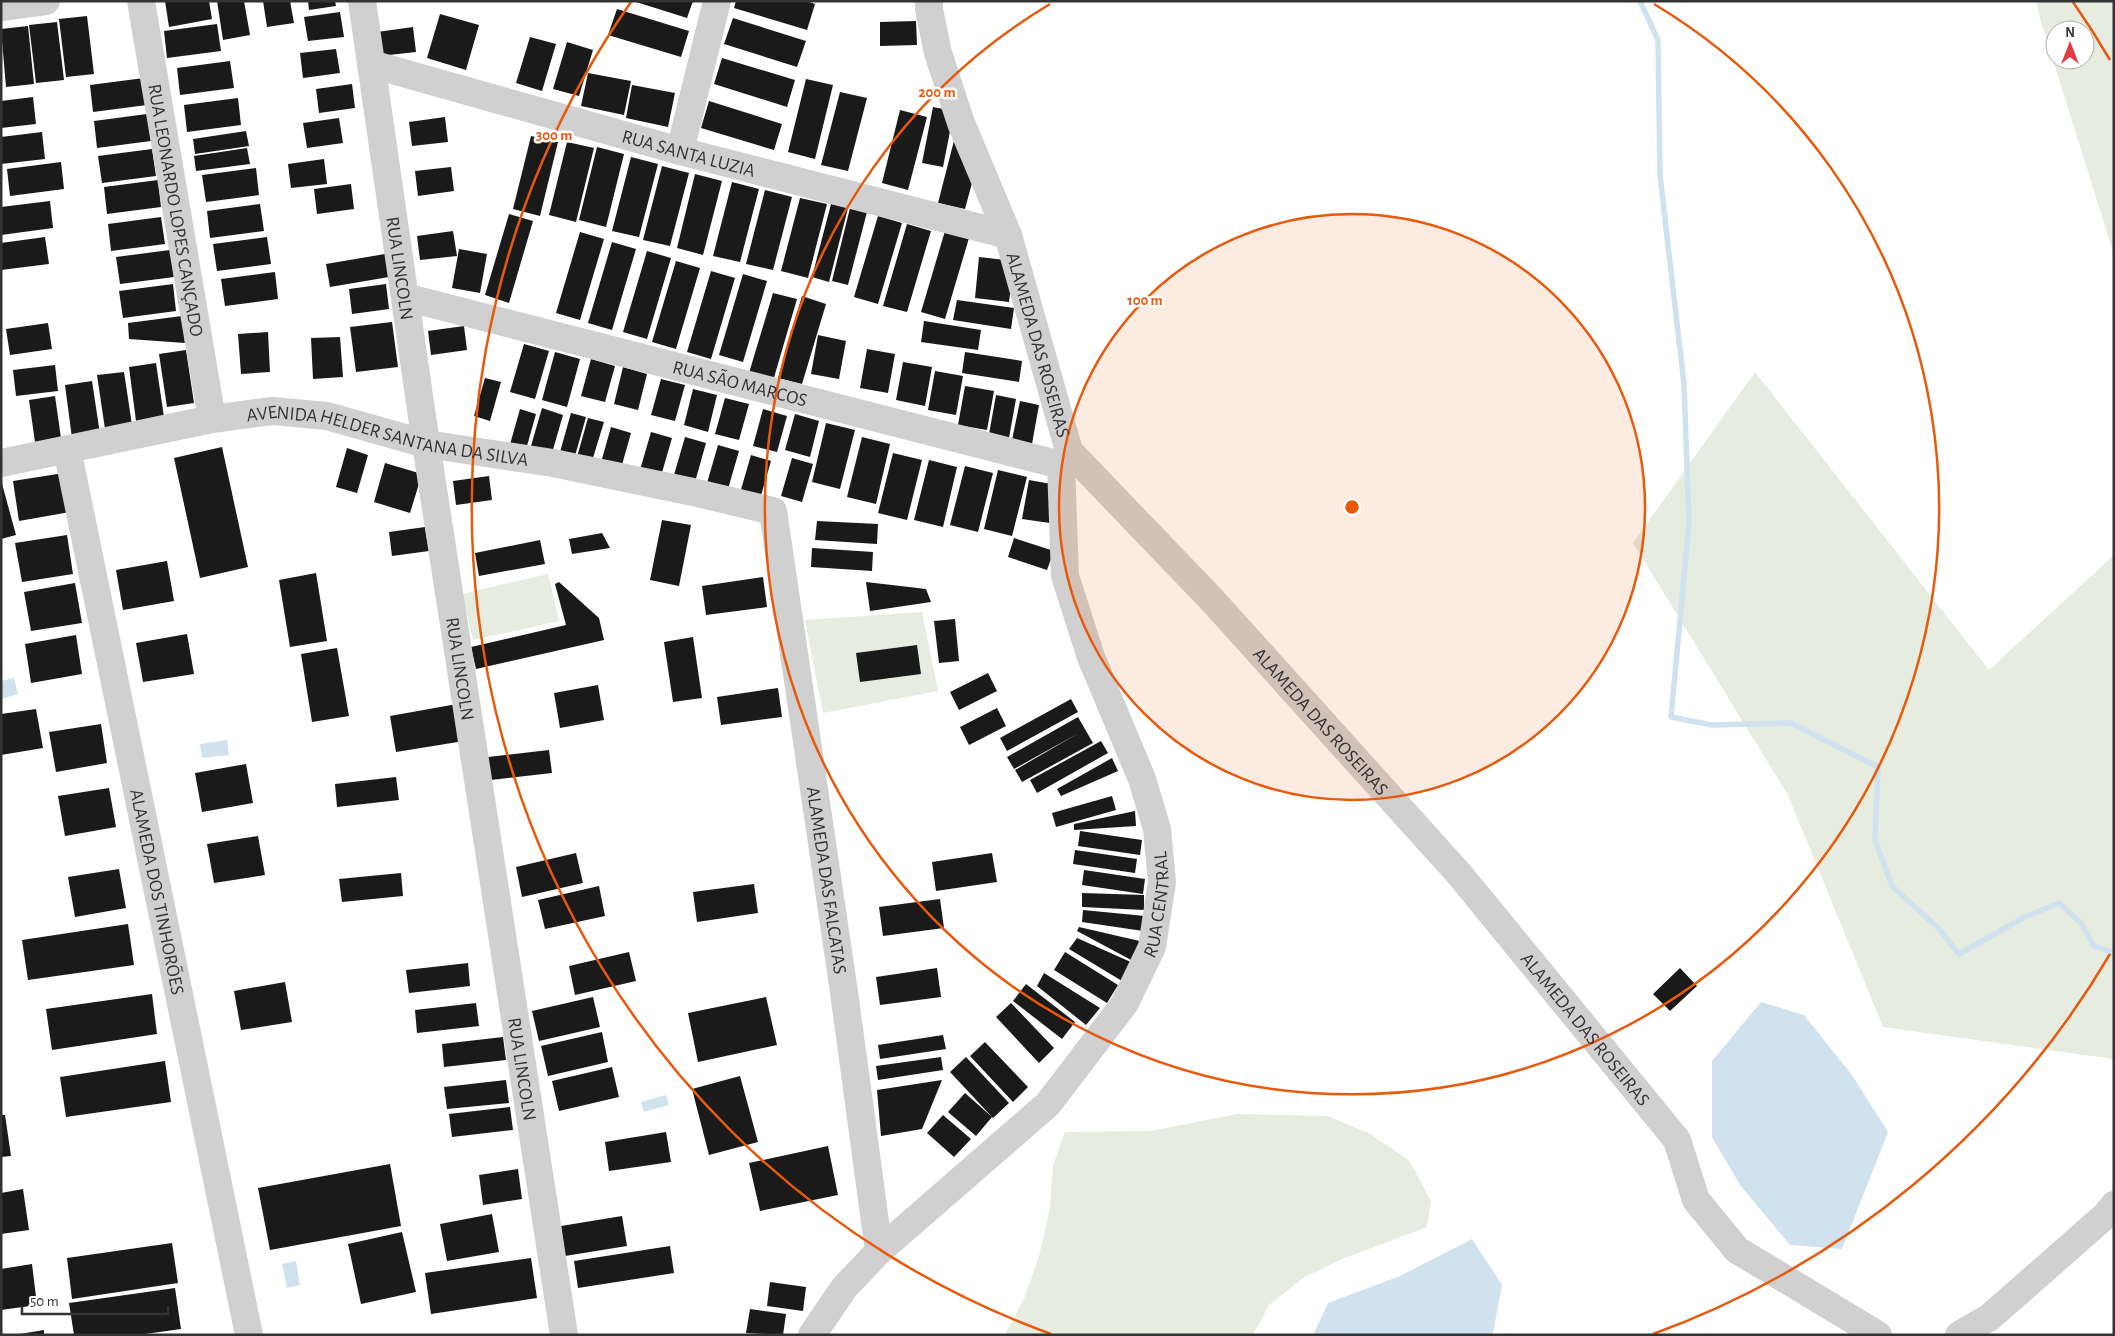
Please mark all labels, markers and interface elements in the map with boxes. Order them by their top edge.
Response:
north arrow [2045,20,2095,70]
text: N [2065,26,2075,40]
street label: RUA LEONARDO LOPES CANÇADO [144,82,206,338]
text: 200 m [918,85,956,100]
street label: RUA SANTA LUZIA [620,127,757,181]
text: 300 m [536,128,572,143]
street label: RUA LINCOLN [382,215,416,321]
street label: ALAMEDA DAS ROSEIRAS [1002,250,1073,440]
text: 100 m [1127,293,1163,308]
street label: RUA SÃO MARCOS [671,358,809,411]
street label: AVENIDA HELDER SANTANA DA SILVA [245,403,530,470]
centre of rings [1343,498,1361,516]
street label: RUA LINCOLN [442,616,477,722]
street label: ALAMEDA DAS ROSEIRAS [1249,645,1391,799]
street label: ALAMEDA DAS FALCATAS [803,785,849,976]
street label: ALAMEDA DOS TINHORÕES [126,788,187,997]
street label: RUA CENTRAL [1140,851,1173,961]
street label: ALAMEDA DAS ROSEIRAS [1517,950,1653,1110]
street label: RUA LINCOLN [504,1016,539,1122]
scale bar [22,1284,169,1316]
text: 50 m [30,1294,59,1309]

